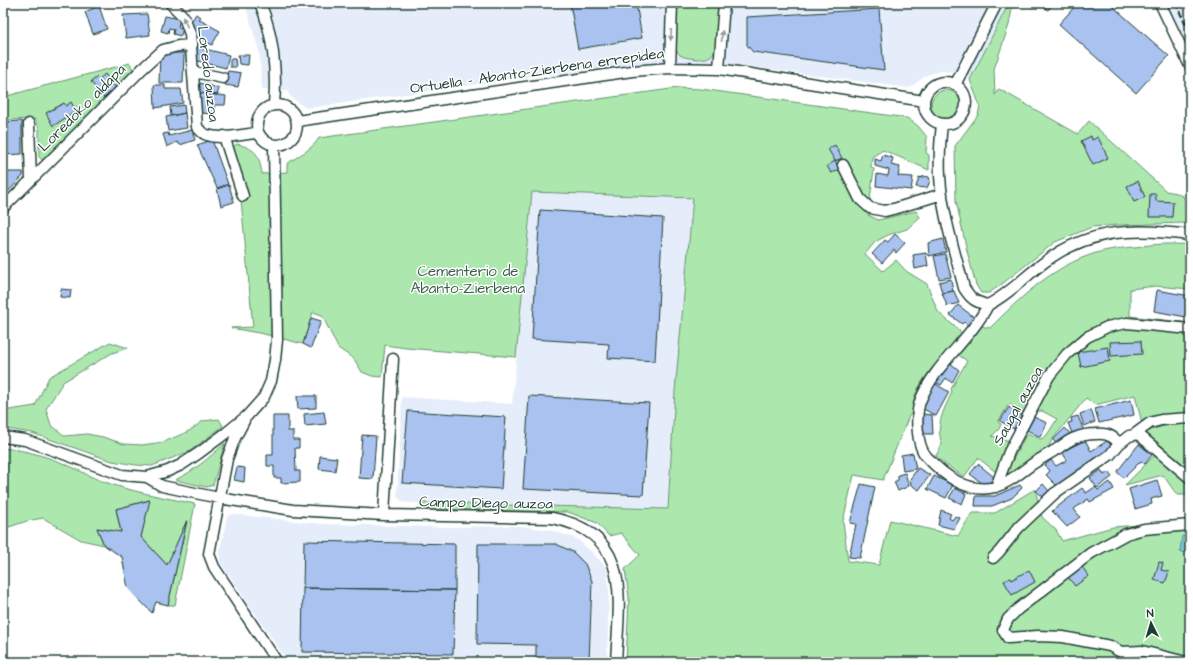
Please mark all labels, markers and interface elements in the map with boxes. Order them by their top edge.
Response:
one-way arrow [182,16,189,27]
street label: Loredo auzoa [192,25,224,123]
one-way arrow [667,29,674,41]
one-way arrow [718,30,725,42]
street label: Ortuella - Abanto-Zierbena errepidea [409,43,666,99]
street label: Loredoko aldapa [33,59,131,157]
park label: Cementerio de Abanto-Zierbena [411,261,526,299]
street label: Saugal auzoa [988,362,1049,450]
street label: Campo Diego auzoa [419,491,553,516]
north arrow [1131,603,1171,643]
text: N [1146,606,1154,621]

